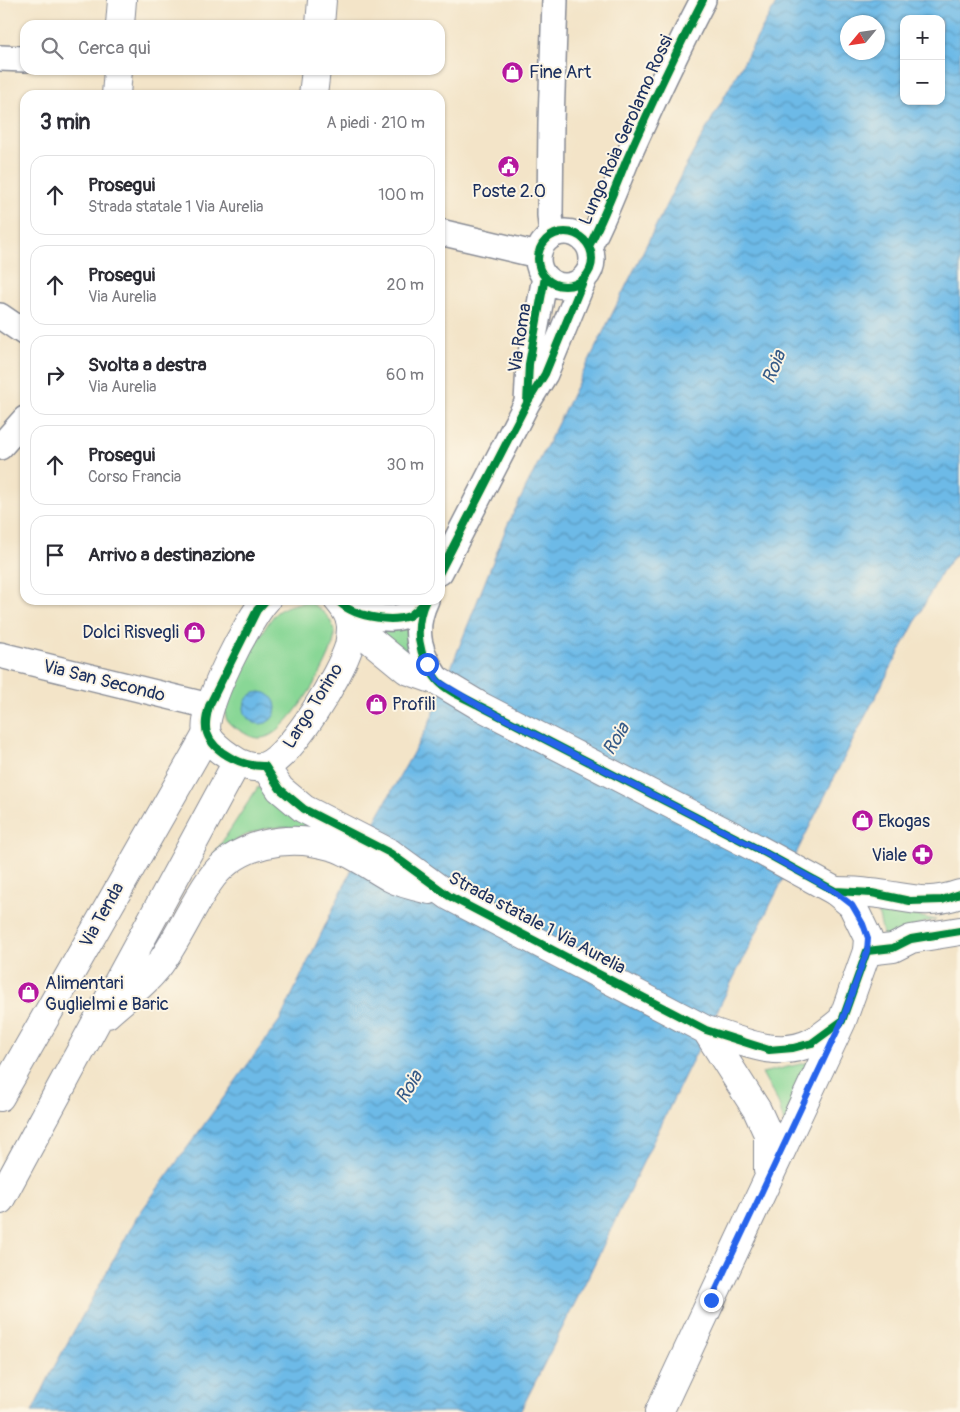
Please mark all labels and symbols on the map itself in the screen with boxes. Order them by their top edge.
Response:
north arrow [840,15,885,60]
street label: Lungo Roia Gerolamo Rossi [574,31,678,229]
shop icon: Fine Art [501,60,525,84]
place label: Fine Art [529,61,592,84]
public building icon: Poste 2.0 [497,154,521,178]
place label: Poste 2.0 [472,180,546,203]
street label: Via Roma [503,302,537,374]
water label: Roia [757,346,792,387]
shop icon: Dolci Risvegli [183,620,207,644]
place label: Dolci Risvegli [82,621,179,644]
route start [416,653,439,676]
street label: Via San Secondo [41,655,168,707]
street label: Largo Torino [278,659,348,753]
shop icon: Profili [364,692,388,716]
place label: Profili [392,693,435,716]
water label: Roia [597,717,635,760]
shop icon: Ekogas [850,809,874,833]
place label: Ekogas [878,810,930,833]
pharmacy icon: Viale [911,843,935,867]
place label: Viale [871,844,907,867]
street label: Strada statale 1 Via Aurelia [444,866,630,980]
street label: Via Tenda [75,878,129,952]
place label: Alimentari Guglielmi e Baric [45,972,169,1016]
shop icon: Alimentari Guglielmi e Baric [17,981,41,1005]
water label: Roia [390,1065,428,1108]
route end [700,1289,723,1312]

